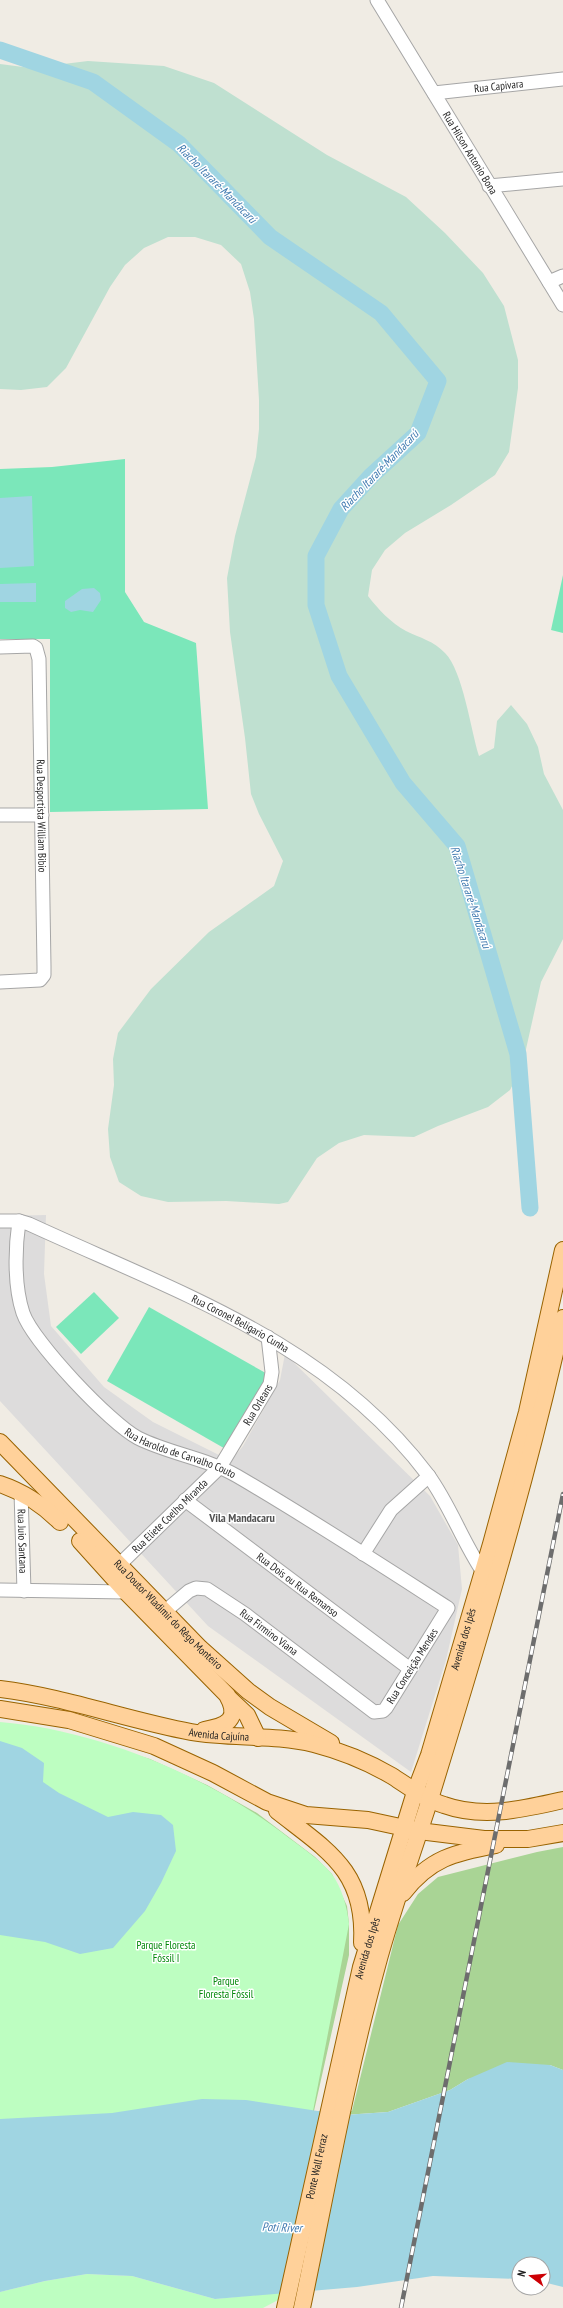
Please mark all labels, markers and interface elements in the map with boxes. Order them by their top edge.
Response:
street label: Rua Capivara [473,76,524,96]
street label: Rua Hilson Antonio Bona [440,109,501,197]
water label: Riacho Itararé-Mandacarú [174,140,260,226]
water label: Riacho Itararé-Mandacarú [337,426,422,513]
street label: Rua Desportista William Bibio [34,759,49,873]
water label: Riacho Itararé-Mandacarú [447,844,495,951]
street label: Rua Coronel Beligario Cunha [189,1291,291,1355]
street label: Rua Orleans [240,1381,276,1428]
street label: Rua Haroldo de Carvalho Couto [122,1425,239,1481]
street label: Rua Eliete Coelho Miranda [129,1476,211,1556]
street label: Rua Juio Santana [15,1509,30,1573]
district label: Vila Mandacaru [208,1510,275,1525]
street label: Rua Dois ou Rua Remanso [254,1549,342,1620]
street label: Rua Doutor Wladimir do Rêgo Monteiro [111,1557,226,1672]
street label: Rua Firmino Viana [237,1606,301,1658]
street label: Avenida dos Ipês [447,1606,479,1671]
street label: Rua Conceição Mendes [383,1625,441,1706]
street label: Avenida Cajuína [188,1725,249,1744]
street label: Avenida dos Ipês [352,1915,383,1980]
park label: Parque Floresta Fóssil I [136,1938,196,1965]
park label: Parque Floresta Fóssil [199,1974,254,2001]
street label: Ponte Wall Ferraz [302,2133,331,2200]
water label: Poti River [262,2219,304,2235]
north arrow [511,2256,551,2296]
text: N [514,2268,529,2278]

